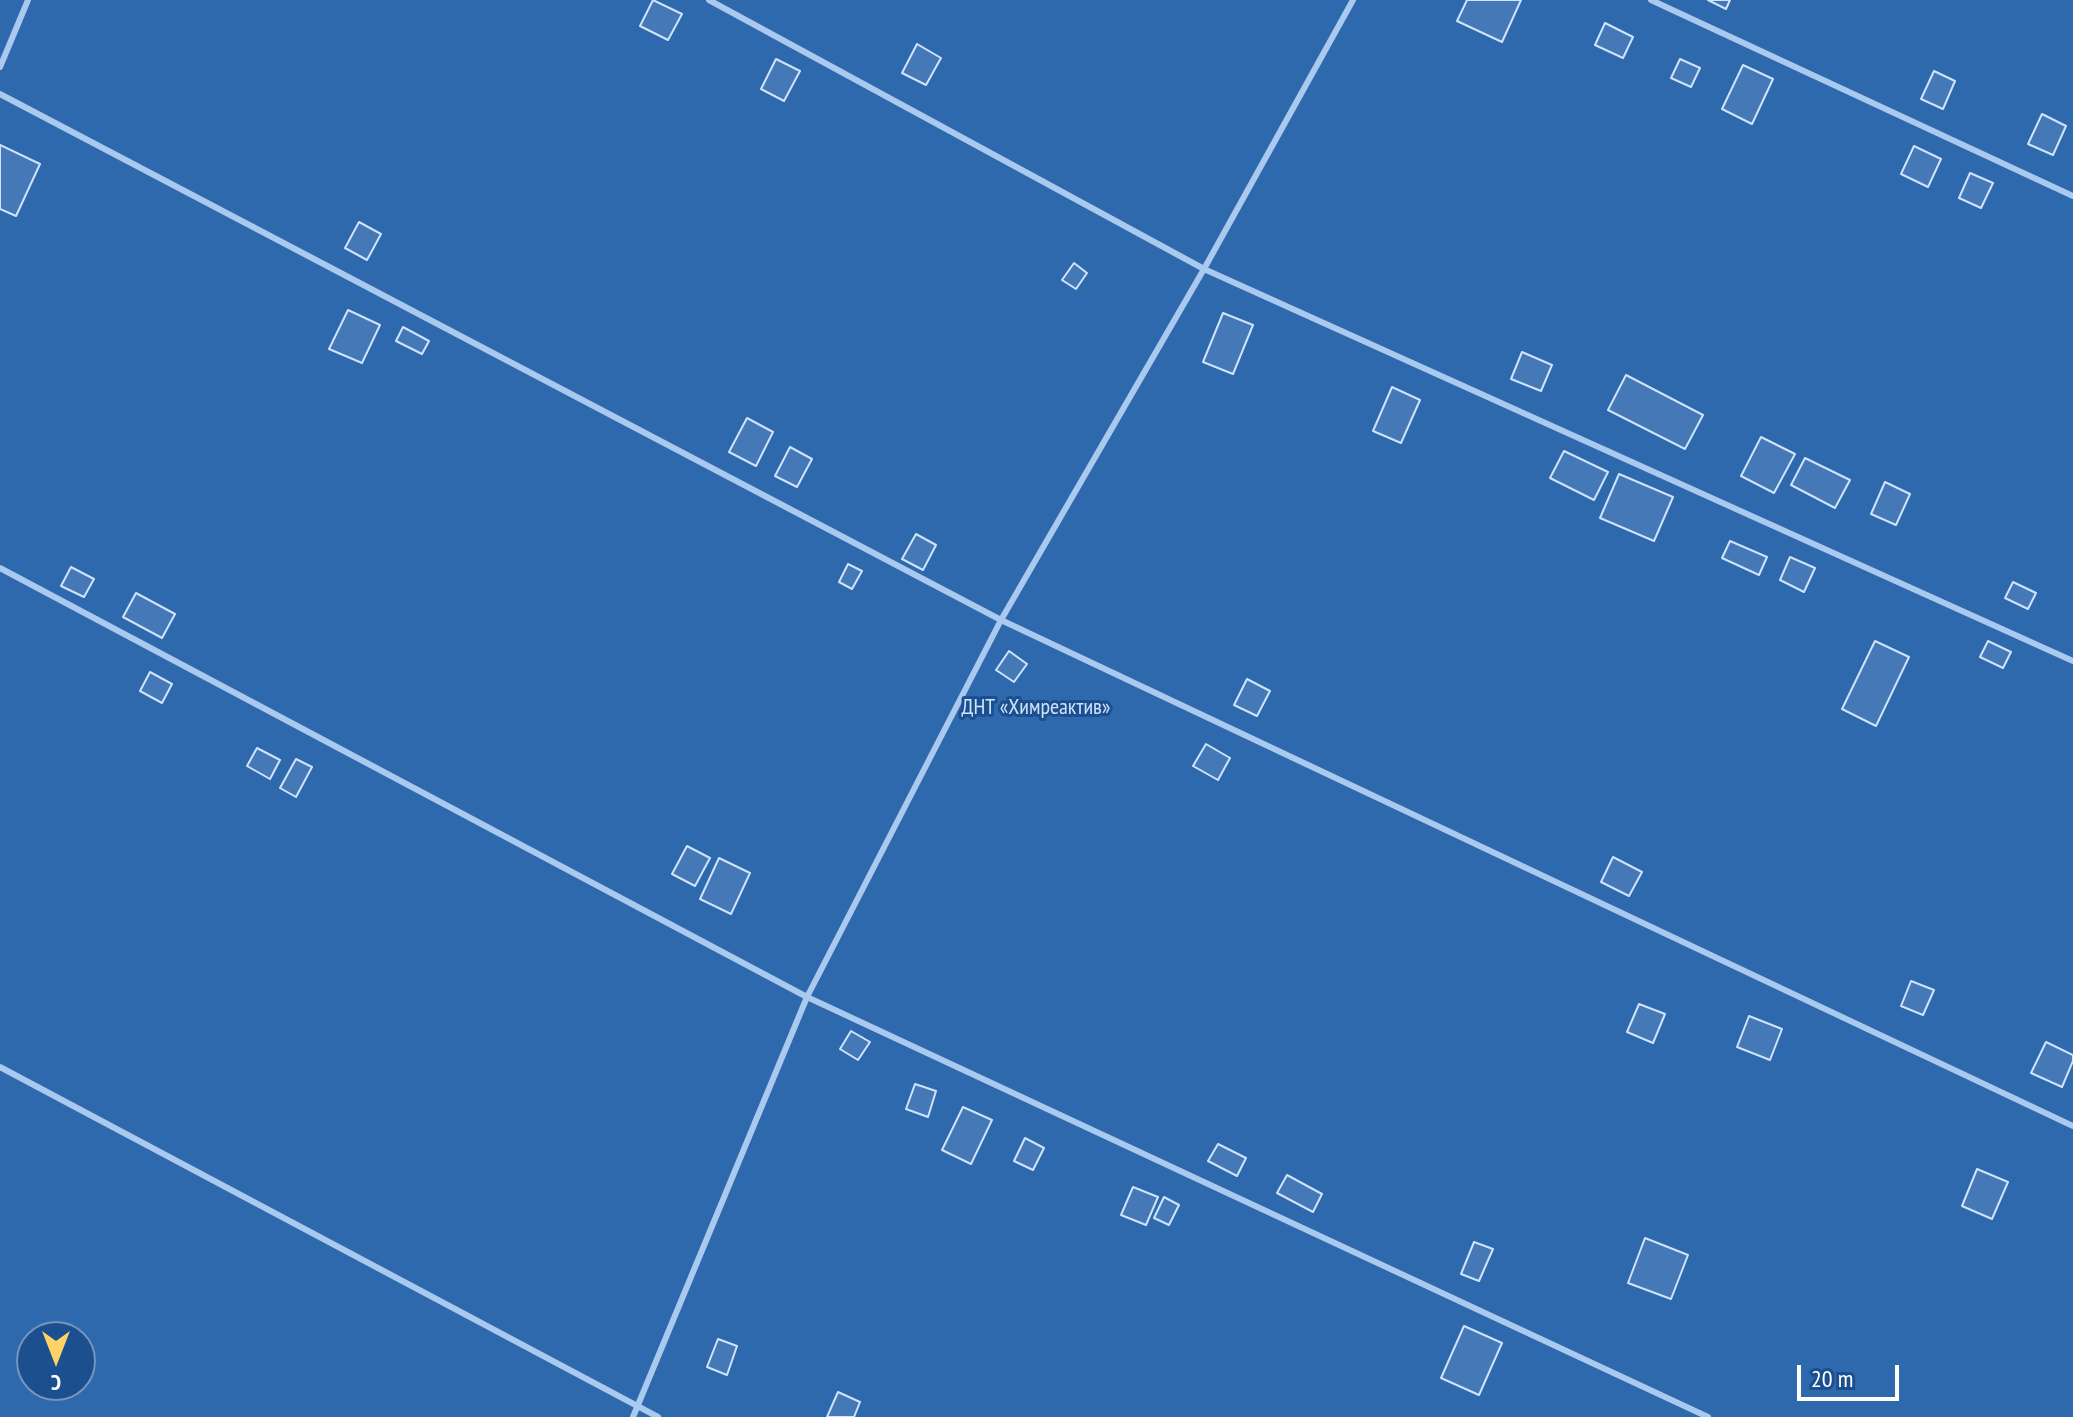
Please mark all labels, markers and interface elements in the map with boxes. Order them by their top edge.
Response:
park label: ДНТ «Химреактив» [962,695,1110,721]
north arrow [16,1321,96,1401]
scale bar [1801,1349,1903,1399]
text: 20 m [1811,1363,1853,1394]
text: С [51,1369,61,1397]

